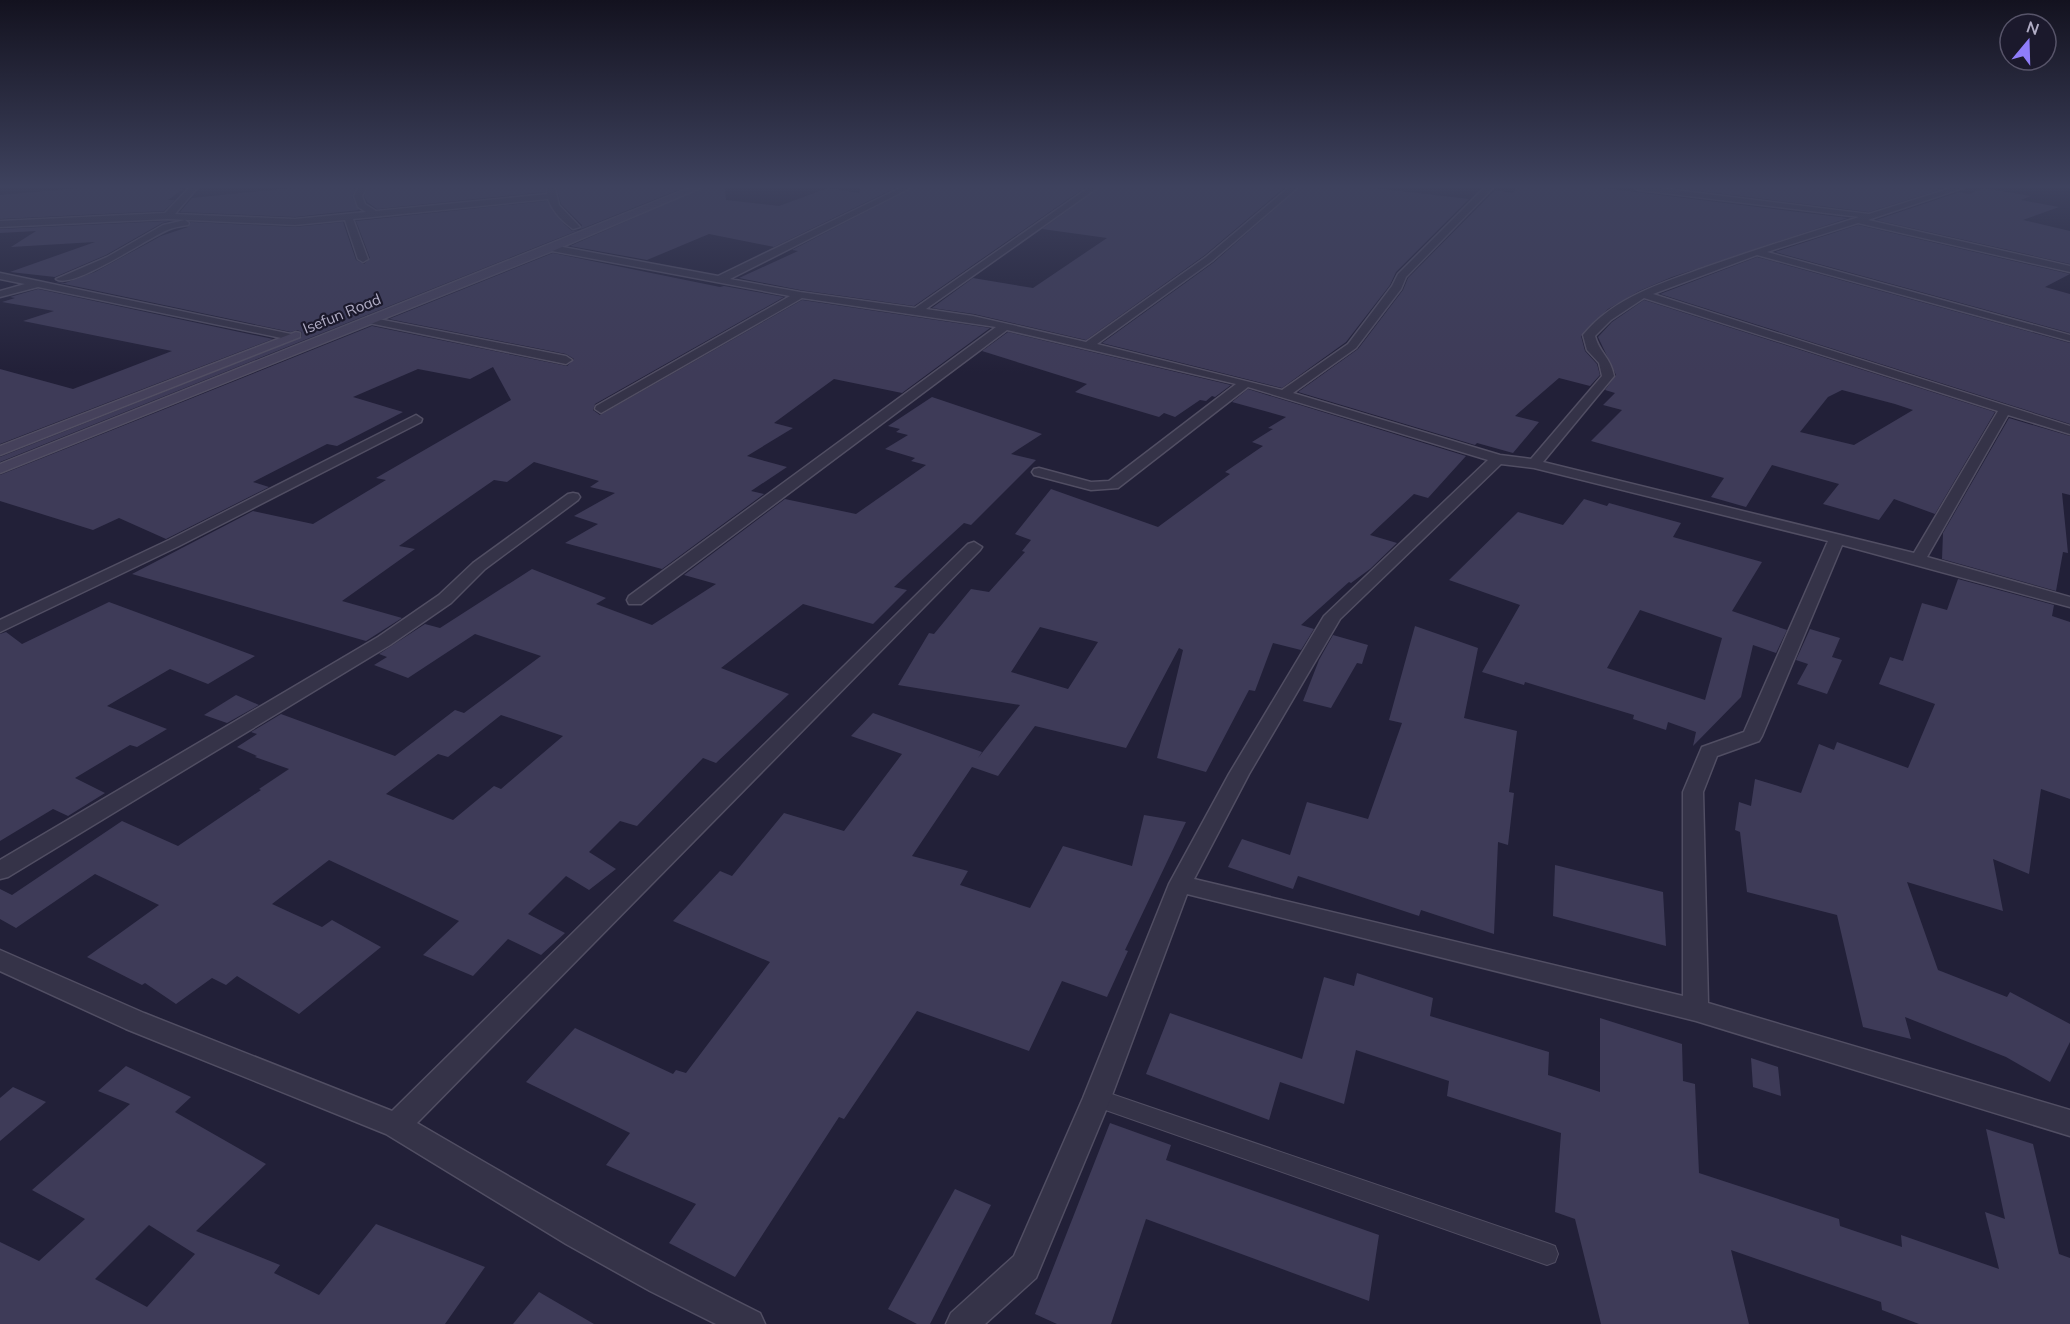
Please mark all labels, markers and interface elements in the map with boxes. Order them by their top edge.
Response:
north arrow [1998,12,2058,72]
text: N [2024,16,2042,39]
street label: Isefun Road [300,289,384,338]

